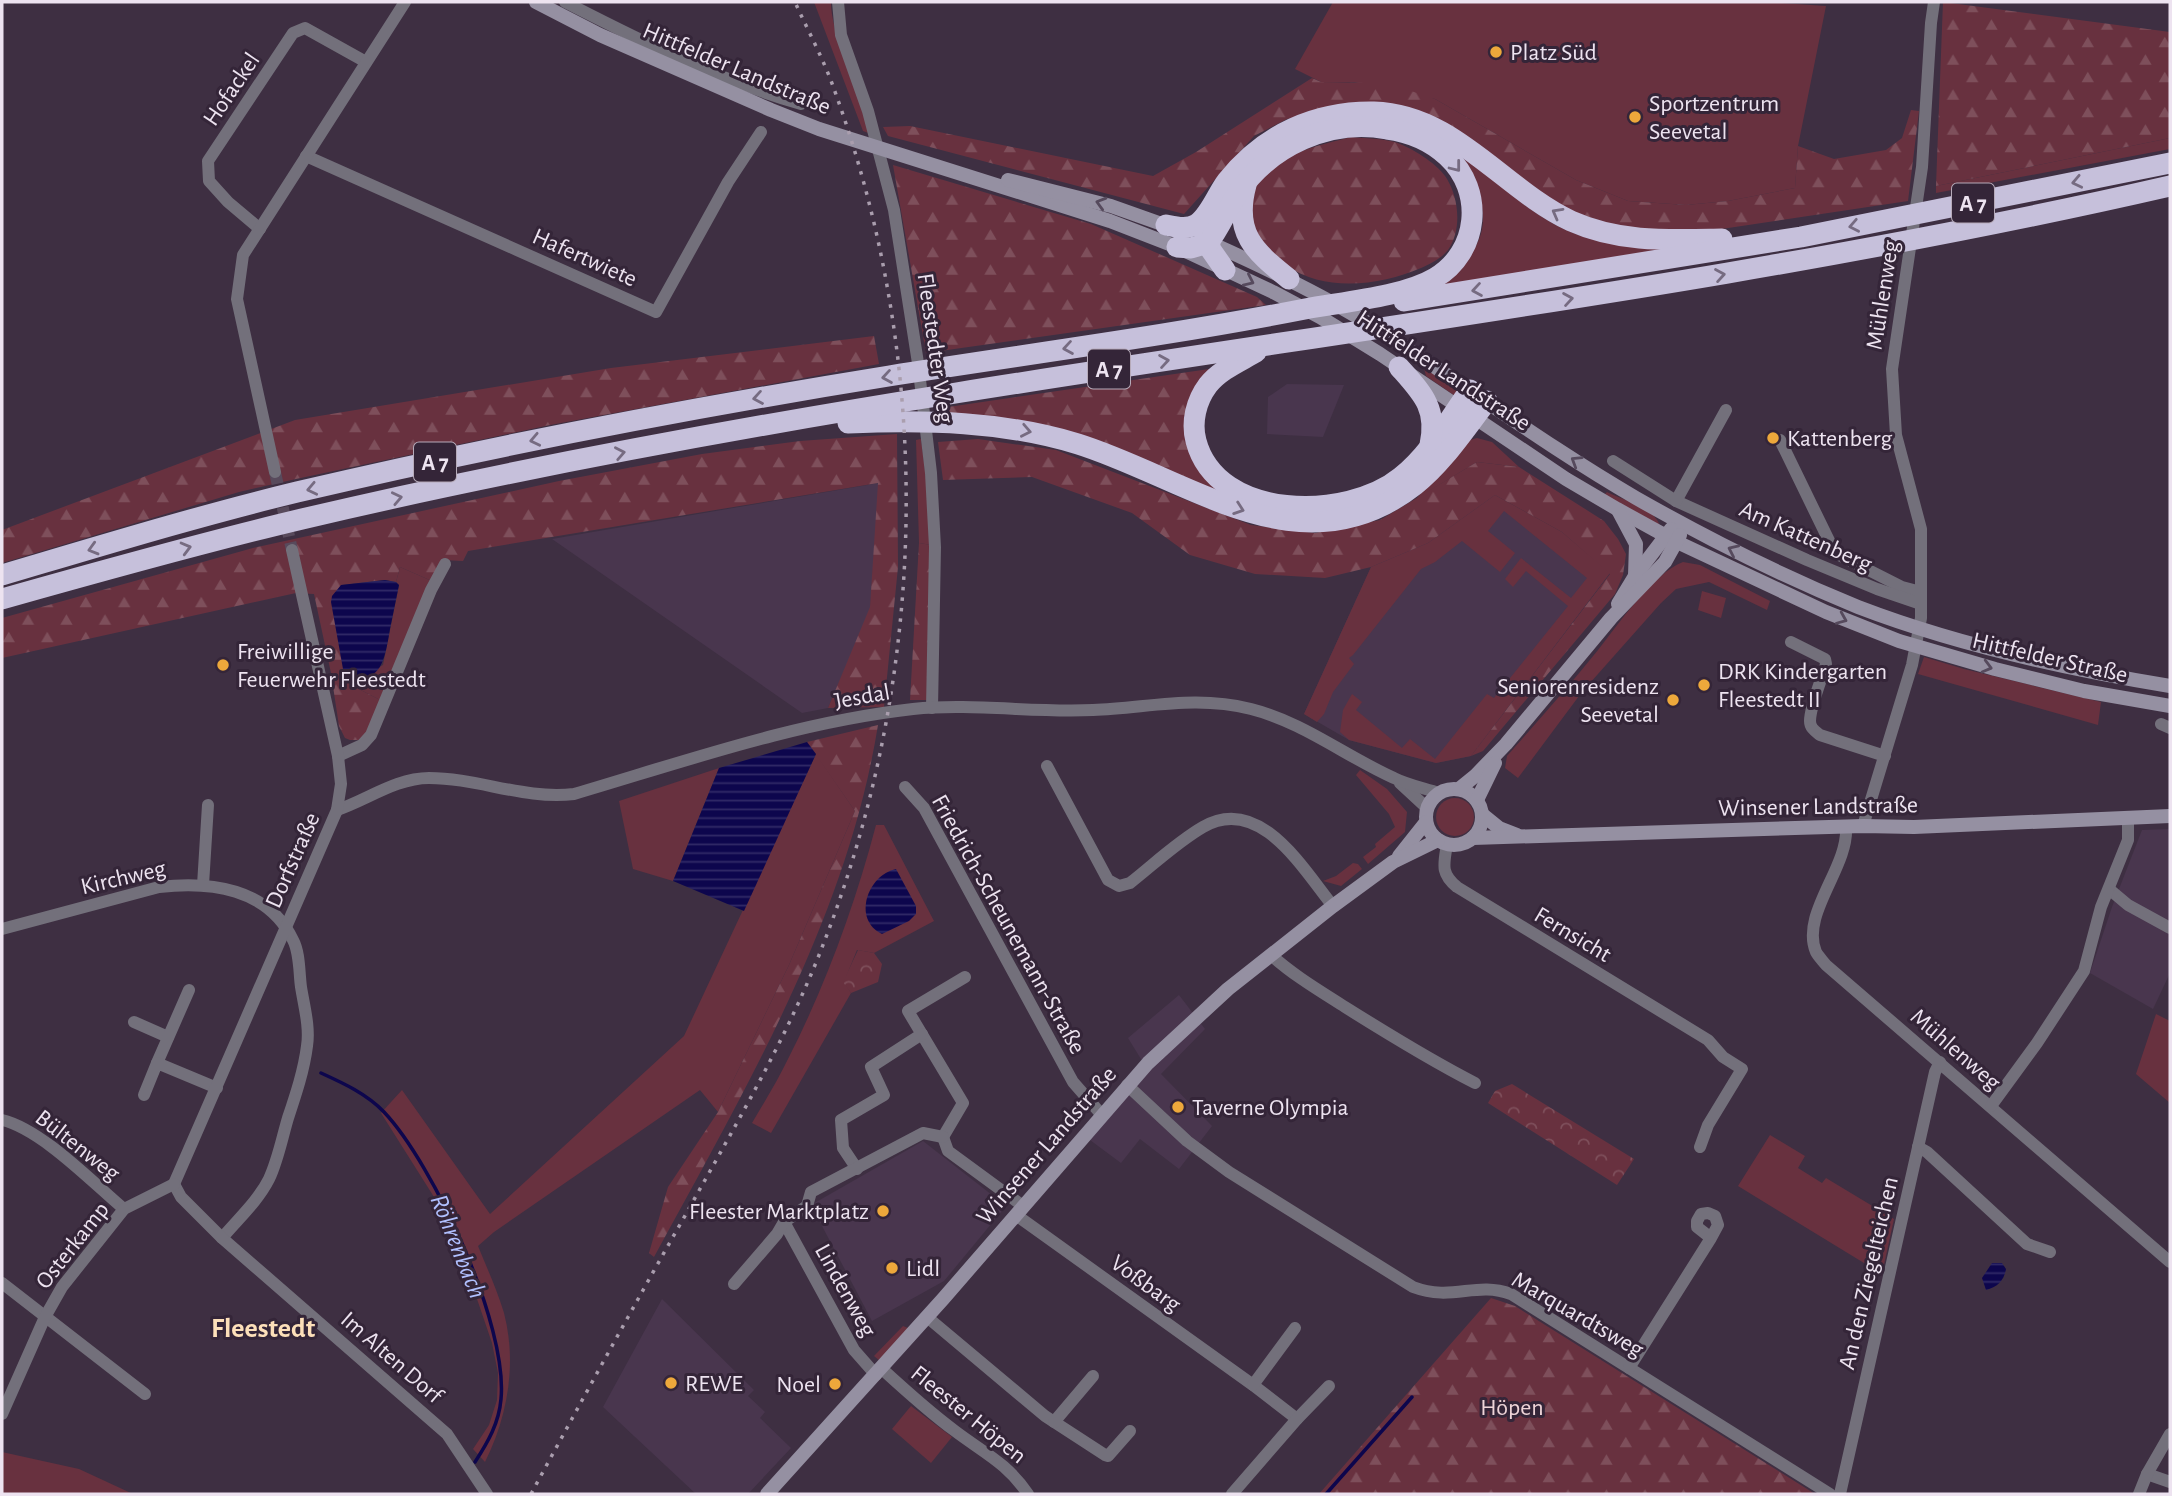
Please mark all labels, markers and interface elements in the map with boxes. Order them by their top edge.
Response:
street label: Hittfelder Landstraße [639,18,834,119]
place label: Platz Süd [1510,41,1597,65]
marker: Platz Süd [1488,44,1504,60]
street label: Hofackel [199,49,265,130]
place label: Sportzentrum Seevetal [1649,92,1779,144]
marker: Sportzentrum Seevetal [1627,109,1643,125]
one-way arrow [1448,159,1461,172]
one-way arrow [2071,174,2083,189]
road number: A 7 [1952,184,1994,222]
one-way arrow [1095,197,1107,212]
one-way arrow [1552,208,1564,221]
one-way arrow [1848,218,1860,233]
street label: Hafertwiete [529,224,640,292]
street label: Mühlenweg [1862,238,1904,352]
one-way arrow [1714,268,1726,283]
street label: Fleestedter Weg [913,272,957,425]
one-way arrow [1242,273,1254,287]
one-way arrow [1471,282,1483,297]
one-way arrow [1562,292,1574,307]
street label: Hittfelder Landstraße [1352,306,1535,436]
one-way arrow [1062,341,1074,356]
road number: A 7 [1088,350,1130,388]
one-way arrow [1158,354,1170,369]
one-way arrow [881,369,893,384]
one-way arrow [752,390,764,405]
one-way arrow [1020,423,1032,438]
place label: Kattenberg [1787,427,1893,451]
marker: Kattenberg [1765,430,1781,446]
one-way arrow [529,432,541,447]
road number: A 7 [414,442,456,482]
one-way arrow [614,446,626,461]
one-way arrow [1571,457,1584,469]
one-way arrow [306,481,318,495]
one-way arrow [391,492,403,507]
street label: Am Kattenberg [1736,497,1876,577]
one-way arrow [1232,501,1244,515]
one-way arrow [87,540,99,555]
one-way arrow [180,542,192,557]
one-way arrow [1728,544,1740,558]
one-way arrow [1834,611,1847,625]
street label: Hittfelder Straße [1970,628,2130,687]
place label: Freiwillige Feuerwehr Fleestedt [237,640,426,692]
marker: Freiwillige Feuerwehr Fleestedt [215,657,231,673]
one-way arrow [1980,659,1992,673]
place label: DRK Kindergarten Fleestedt II [1718,660,1887,712]
place label: Seniorenresidenz Seevetal [1497,675,1659,727]
marker: DRK Kindergarten Fleestedt II [1696,677,1712,693]
street label: Jesdal [832,680,892,714]
marker: Seniorenresidenz Seevetal [1665,692,1681,708]
street label: Friedrich-Scheunemann-Straße [927,791,1089,1058]
street label: Winsener Landstraße [1718,793,1918,821]
street label: Dorfstraße [261,809,325,912]
street label: Kirchweg [78,857,168,899]
street label: Fernsicht [1530,903,1615,967]
street label: Mühlenweg [1906,1004,2005,1095]
street label: Winsener Landstraße [972,1062,1121,1229]
place label: Taverne Olympia [1192,1096,1349,1120]
marker: Taverne Olympia [1170,1099,1186,1115]
street label: Bültenweg [31,1106,124,1186]
street label: An den Ziegelteichen [1835,1174,1903,1372]
water label: Röhrenbach [425,1191,491,1302]
street label: Osterkamp [32,1198,114,1294]
place label: Fleester Marktplatz [689,1200,869,1224]
marker: Fleester Marktplatz [875,1203,891,1219]
street label: Lindenweg [810,1240,880,1341]
street label: Voßbarg [1106,1251,1185,1317]
place label: Lidl [906,1257,940,1281]
marker: Lidl [884,1260,900,1276]
street label: Marquardtsweg [1508,1268,1648,1362]
street label: Im Alten Dorf [336,1307,448,1409]
district label: Fleestedt [211,1315,316,1343]
street label: Fleester Höpen [906,1361,1031,1468]
place label: REWE [685,1372,743,1396]
place label: Noel [776,1373,821,1397]
marker: REWE [663,1375,679,1391]
marker: Noel [827,1376,843,1392]
park label: Höpen [1480,1396,1544,1420]

